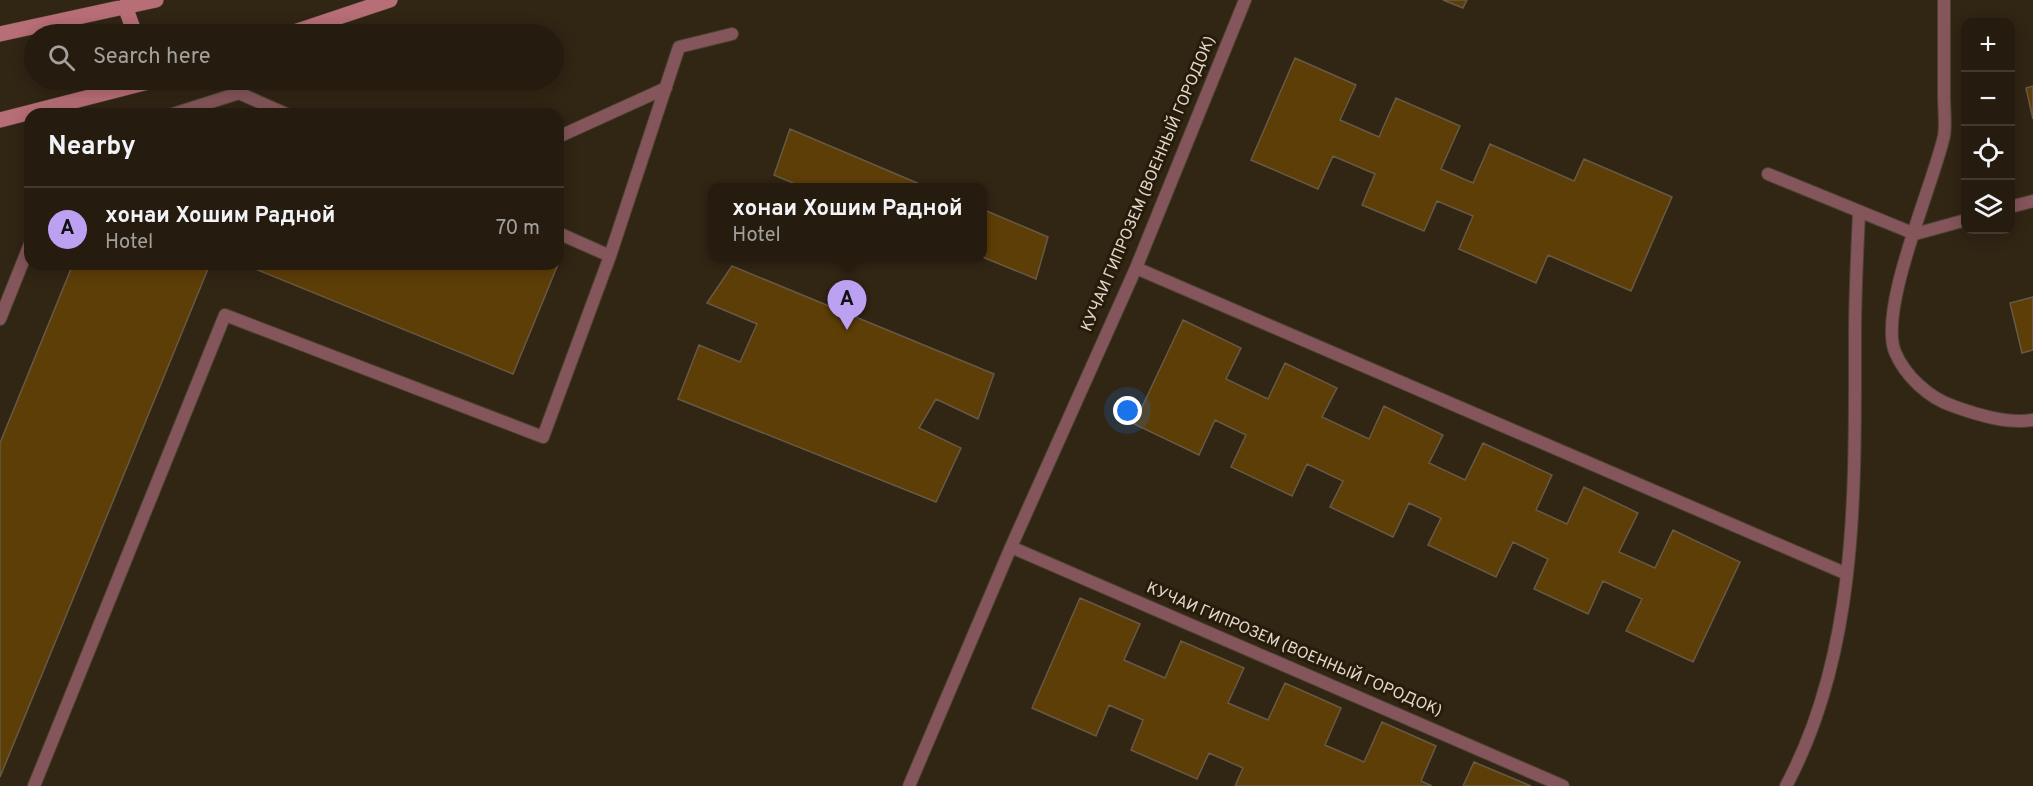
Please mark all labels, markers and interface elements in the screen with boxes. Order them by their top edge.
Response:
map controls [1961,18,2015,234]
button: + [1961,18,2015,72]
search box [24,24,564,90]
street label: КУЧАИ ГИПРОЗЕМ (ВОЕННЫЙ ГОРОДОК) [1076,32,1221,335]
icon: search [45,41,78,74]
text: Search here [93,44,211,71]
button: − [1961,72,2015,126]
button: locate [1961,126,2015,180]
text: Nearby [48,131,136,164]
button: layers [1961,180,2015,234]
popup [708,183,987,261]
text: хонаи Хошим Радной [732,196,963,223]
text: хонаи Хошим Радной [105,203,335,230]
text: A [60,216,75,242]
text: 70 m [496,216,540,242]
text: Hotel [732,223,781,249]
text: Hotel [105,230,153,256]
pin: A [828,280,866,330]
your location [1113,396,1142,425]
street label: КУЧАИ ГИПРОЗЕМ (ВОЕННЫЙ ГОРОДОК) [1143,577,1446,722]

